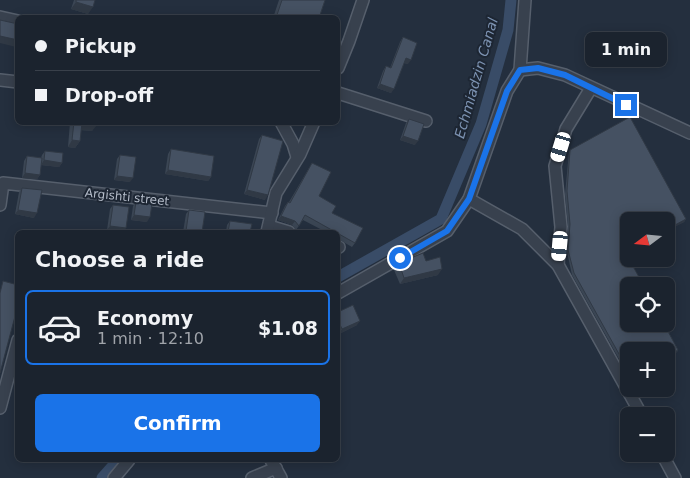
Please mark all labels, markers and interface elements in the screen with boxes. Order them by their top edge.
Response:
water label: Echmiadzin Canal [451,16,501,140]
callout: 1 min [585,32,667,68]
text: Pickup [65,35,136,57]
text: 1 min [601,40,651,59]
text: Drop-off [65,84,153,106]
route end [615,94,637,116]
car [549,130,572,164]
street label: Argishti street [84,186,170,208]
north arrow [620,212,675,268]
map controls [620,212,675,462]
car [551,230,568,262]
text: Choose a ride [35,247,204,272]
route start [389,247,411,269]
button: locate [620,277,675,332]
icon: car [37,305,82,350]
text: Economy [97,307,193,329]
text: $1.08 [258,317,318,339]
text: 1 min · 12:10 [97,329,204,348]
button: + [620,342,675,397]
button: Confirm [35,394,320,452]
button: − [620,407,675,462]

